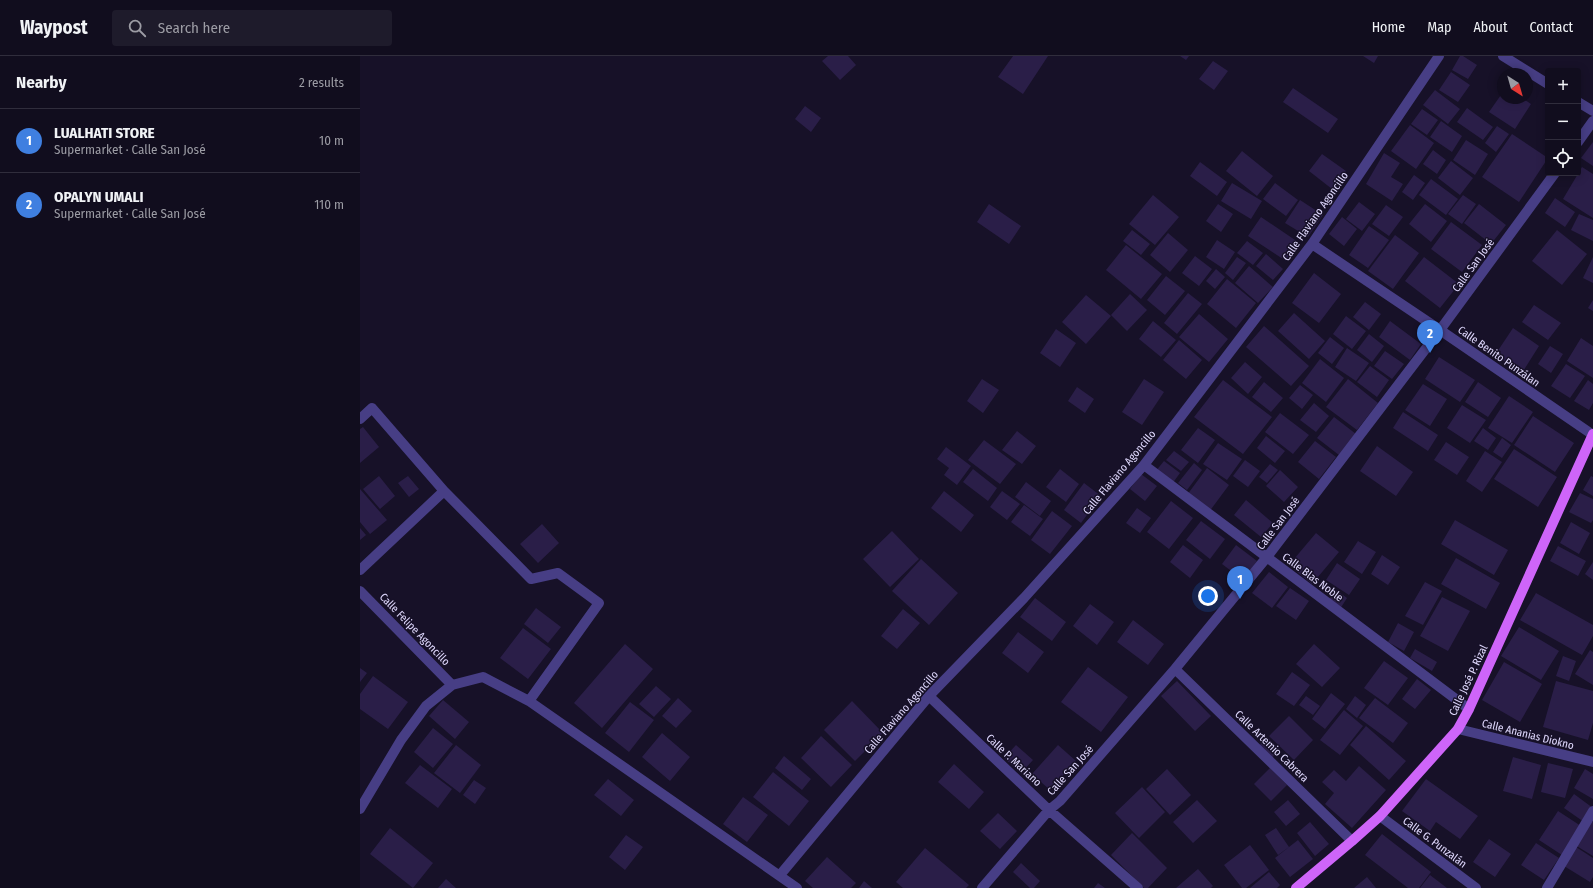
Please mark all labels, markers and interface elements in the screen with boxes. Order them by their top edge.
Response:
search box [112,10,392,46]
text: Waypost [20,16,88,39]
icon: search [126,17,148,39]
text: Search here [158,19,230,37]
text: Home [1372,19,1405,36]
text: Map [1427,19,1451,36]
text: About [1473,19,1508,36]
text: Contact [1530,19,1573,36]
north arrow [1497,68,1533,104]
map controls [1545,68,1581,176]
button: + [1545,68,1581,104]
text: Nearby [16,72,67,93]
text: 2 results [299,75,344,90]
button: − [1545,104,1581,140]
text: LUALHATI STORE [54,124,155,142]
text: 1 [26,133,32,148]
text: 10 m [319,133,344,148]
button: locate [1545,140,1581,176]
text: Supermarket · Calle San José [54,142,206,157]
street label: Calle Flaviano Agoncillo [1280,169,1351,263]
text: OPALYN UMALI [54,188,143,206]
text: 2 [26,197,32,212]
text: 110 m [314,197,344,212]
text: Supermarket · Calle San José [54,206,206,221]
street label: Calle San José [1450,236,1497,294]
pin: 2 [1417,320,1443,353]
street label: Calle Benito Punzálan [1455,323,1542,390]
street label: Calle Flaviano Agoncillo [1080,427,1159,517]
street label: Calle San José [1254,494,1302,552]
street label: Calle Blas Noble [1280,550,1346,604]
pin: 1 [1227,566,1253,599]
your location [1198,586,1218,606]
street label: Calle Felipe Agoncillo [377,591,453,668]
street label: Calle José P. Rizal [1446,643,1491,718]
street label: Calle Flaviano Agoncillo [862,668,941,757]
street label: Calle Artemio Cabrera [1232,708,1311,785]
street label: Calle Ananias Diokno [1481,717,1575,752]
street label: Calle P. Mariano [983,732,1044,789]
street label: Calle San José [1045,743,1096,798]
street label: Calle G. Punzalán [1400,814,1469,871]

